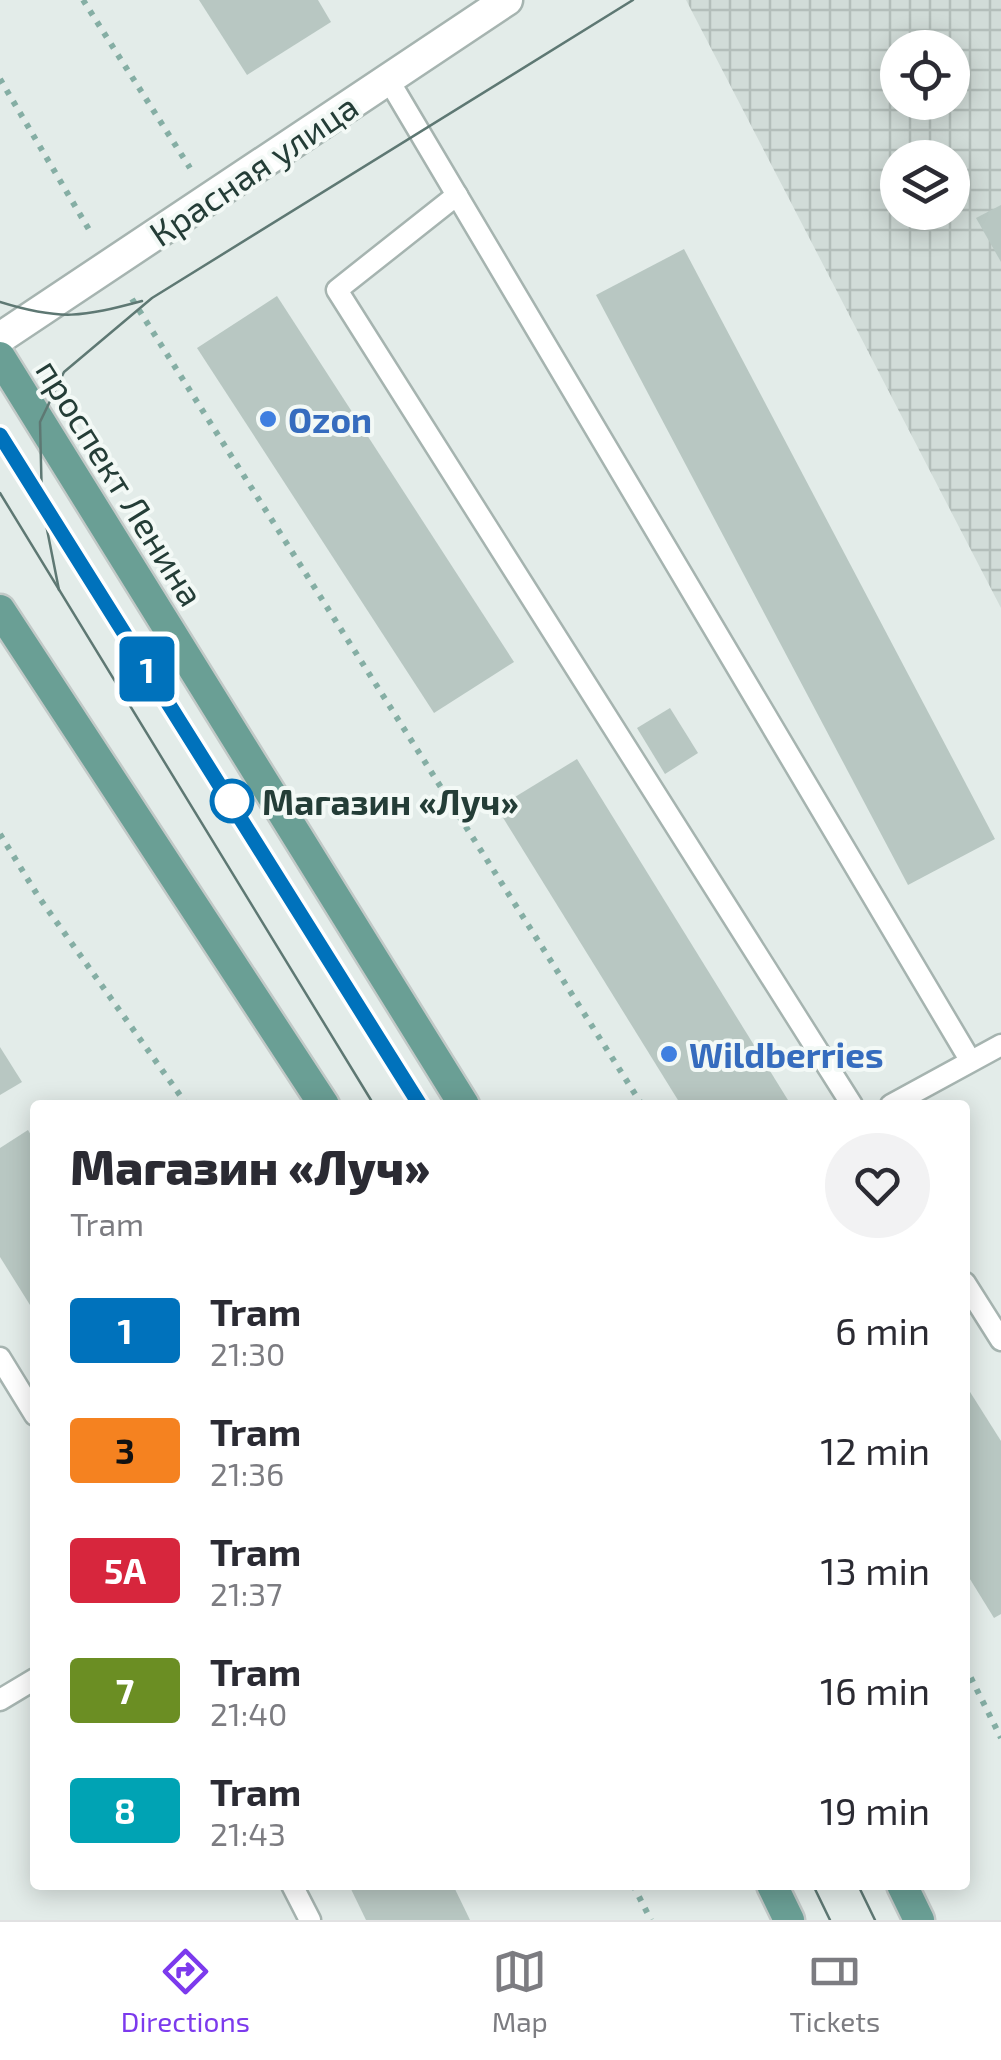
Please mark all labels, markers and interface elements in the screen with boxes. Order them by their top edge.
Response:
map controls [880,30,970,230]
button: locate [880,30,970,120]
street label: Красная улица [141,84,366,255]
button: layers [880,140,970,230]
street label: проспект Ленина [28,351,214,613]
place label: Ozon [288,398,372,440]
marker: Ozon [257,408,279,430]
line badge: 1 [114,636,180,702]
text: 1 [139,648,155,690]
marker: Магазин «Луч» [211,780,253,822]
place label: Магазин «Луч» [262,780,519,823]
place label: Wildberries [689,1033,884,1075]
marker: Wildberries [658,1043,680,1065]
button: heart [825,1133,930,1238]
text: Магазин «Луч» [70,1137,430,1195]
text: Tram [70,1204,144,1242]
text: Tram [210,1288,301,1334]
text: 6 min [835,1307,930,1353]
text: 1 [117,1309,133,1351]
text: 21:30 [210,1334,285,1372]
text: Tram [210,1408,301,1454]
text: 12 min [820,1427,930,1473]
text: 3 [115,1429,135,1471]
text: 21:36 [210,1454,284,1492]
text: Tram [210,1528,301,1574]
text: 13 min [820,1547,930,1593]
text: 5А [104,1549,146,1591]
text: 21:37 [210,1574,282,1612]
text: Tram [210,1648,301,1694]
text: 16 min [820,1667,930,1713]
text: 7 [116,1669,134,1711]
text: 21:40 [210,1694,287,1732]
text: Tram [210,1768,301,1814]
text: 19 min [820,1787,930,1833]
text: 8 [114,1789,136,1831]
text: 21:43 [210,1814,286,1852]
tab: Directions [121,1944,250,2038]
tab: Map [492,1944,548,2038]
tab: Tickets [789,1944,880,2038]

